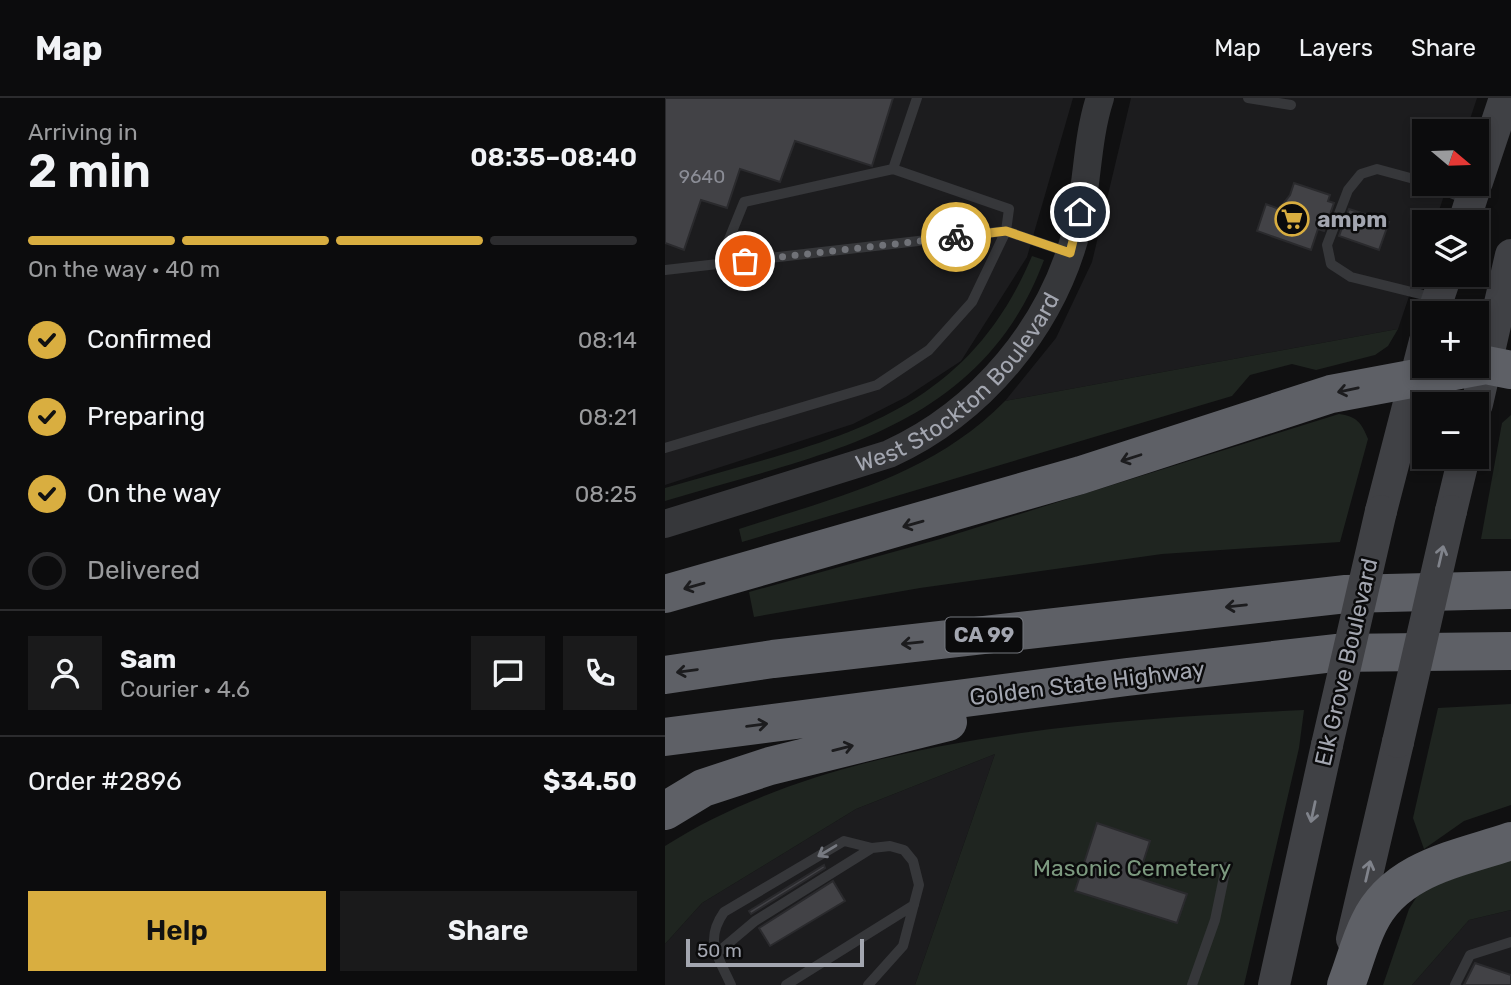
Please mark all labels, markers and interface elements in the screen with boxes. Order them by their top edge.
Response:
text: Map [35,29,103,68]
text: Map [1214,34,1261,62]
text: Layers [1299,34,1373,62]
text: Share [1411,34,1476,62]
text: Arriving in [28,118,138,146]
north arrow [1412,119,1489,196]
map controls [1412,119,1489,469]
text: 08:35–08:40 [470,142,637,173]
text: 2 min [28,144,151,199]
house number: 9640 [679,165,725,188]
pin [1050,182,1110,242]
icon: home [1061,193,1099,231]
supermarket icon: ampm [1273,200,1311,238]
courier [921,202,991,272]
place label: ampm [1317,205,1387,233]
button: layers [1412,210,1489,287]
icon: bike [937,218,975,256]
pin [715,231,775,291]
icon: bag [726,242,764,280]
text: On the way · 40 m [28,255,220,283]
street label: West Stockton Boulevard [852,288,1065,478]
button: + [1412,301,1489,378]
icon: check [28,321,66,359]
text: Confirmed [87,324,212,355]
text: 08:14 [578,326,637,354]
one-way arrow [1337,384,1360,398]
button: − [1412,392,1489,469]
icon: check [28,398,66,436]
text: Preparing [87,401,205,432]
text: 08:21 [579,403,637,431]
one-way arrow [1120,453,1142,465]
icon: check [28,475,66,513]
text: On the way [87,478,221,509]
text: 08:25 [575,480,637,508]
one-way arrow [902,518,924,531]
one-way arrow [1435,545,1448,568]
text: Delivered [87,555,200,586]
street label: Elk Grove Boulevard [1308,555,1384,769]
one-way arrow [683,580,705,593]
one-way arrow [1225,600,1248,613]
road number: CA 99 [945,618,1023,652]
button: person [28,636,102,710]
button: chat [471,636,545,710]
button: phone [563,636,637,710]
one-way arrow [902,637,924,650]
text: Sam [120,644,176,675]
street label: Golden State Highway [968,655,1207,711]
one-way arrow [676,665,699,678]
text: Courier · 4.6 [120,675,250,703]
one-way arrow [745,719,768,732]
one-way arrow [831,741,854,754]
text: Order #2896 [28,766,182,797]
text: $34.50 [543,766,637,797]
one-way arrow [1305,800,1319,823]
one-way arrow [817,844,837,858]
park label: Masonic Cemetery [1033,854,1232,882]
one-way arrow [1362,860,1375,883]
button: Help [28,891,326,971]
button: Share [340,891,637,971]
scale bar [686,936,865,968]
text: 50 m [697,939,742,962]

